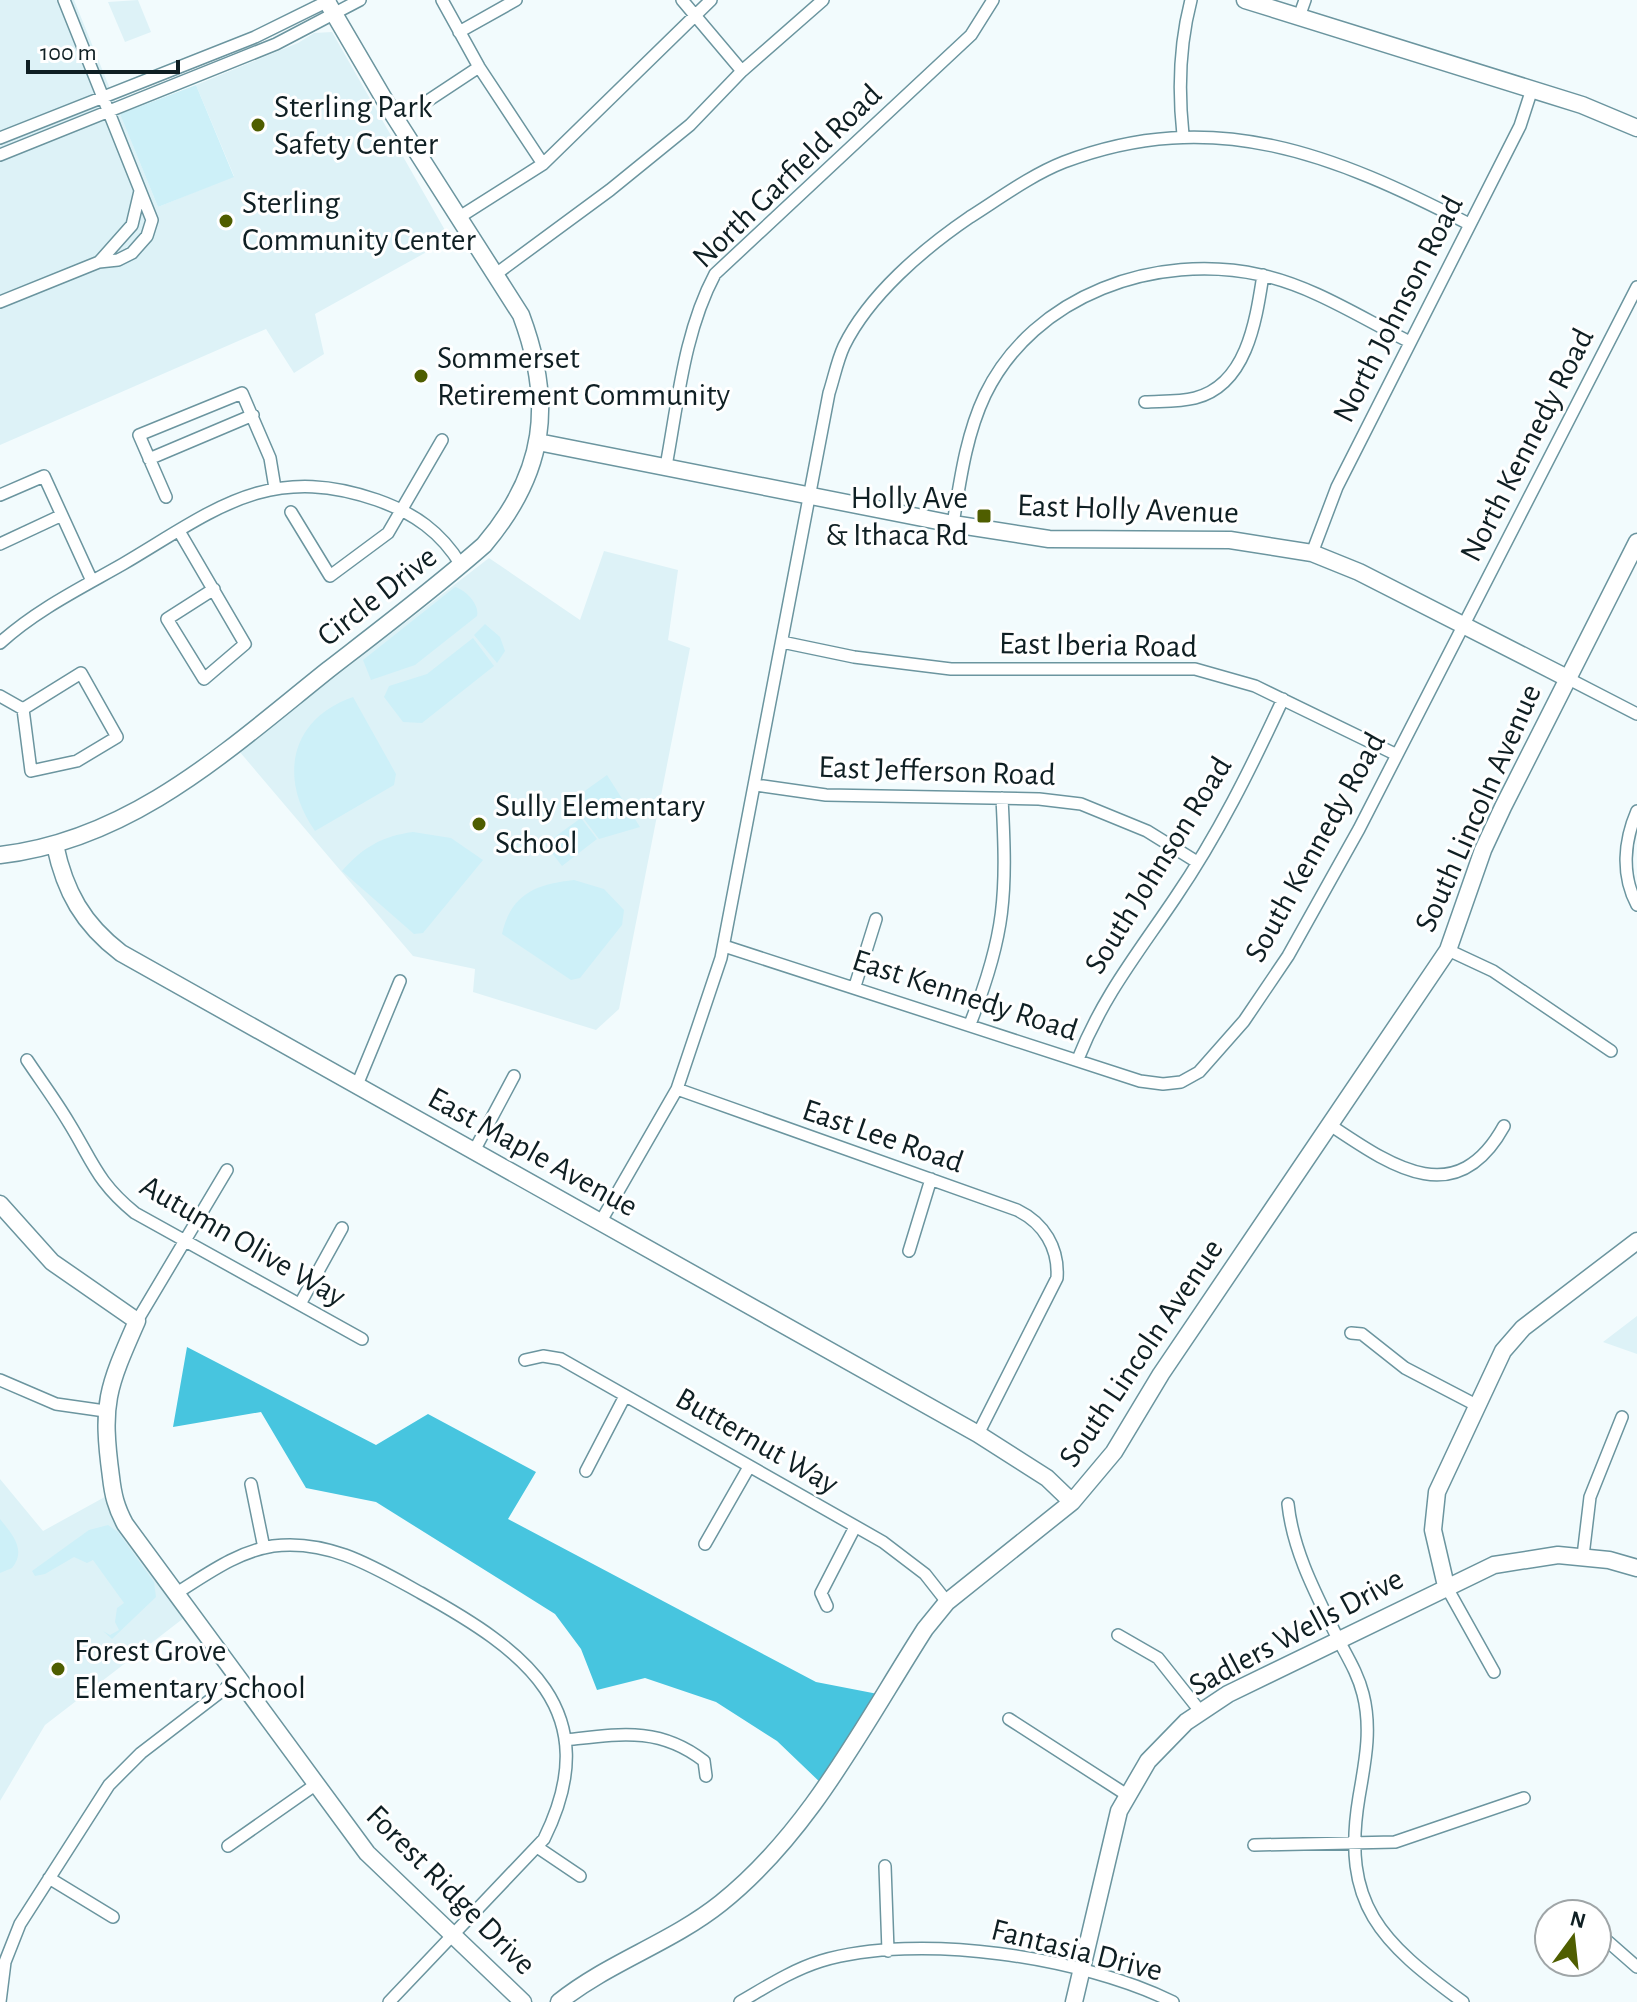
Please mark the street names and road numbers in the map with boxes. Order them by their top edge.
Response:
street label: North Garfield Road [686,78,888,274]
street label: North Johnson Road [1327,191,1469,427]
street label: North Kennedy Road [1454,323,1600,567]
street label: East Holly Avenue [1017,489,1239,529]
street label: Circle Drive [311,540,443,652]
street label: East Iberia Road [999,627,1197,663]
street label: South Lincoln Avenue [1409,679,1547,937]
street label: South Kennedy Road [1239,727,1391,967]
street label: East Jefferson Road [818,751,1056,791]
street label: South Johnson Road [1078,751,1238,979]
street label: East Kennedy Road [848,943,1082,1047]
street label: East Maple Avenue [423,1081,643,1223]
street label: East Lee Road [798,1093,968,1179]
street label: Autumn Olive Way [135,1169,351,1313]
street label: South Lincoln Avenue [1053,1233,1229,1473]
street label: Butternut Way [670,1382,844,1500]
street label: Sadlers Wells Drive [1184,1562,1408,1702]
street label: Forest Ridge Drive [360,1799,542,1981]
street label: Fantasia Drive [988,1913,1166,1987]

